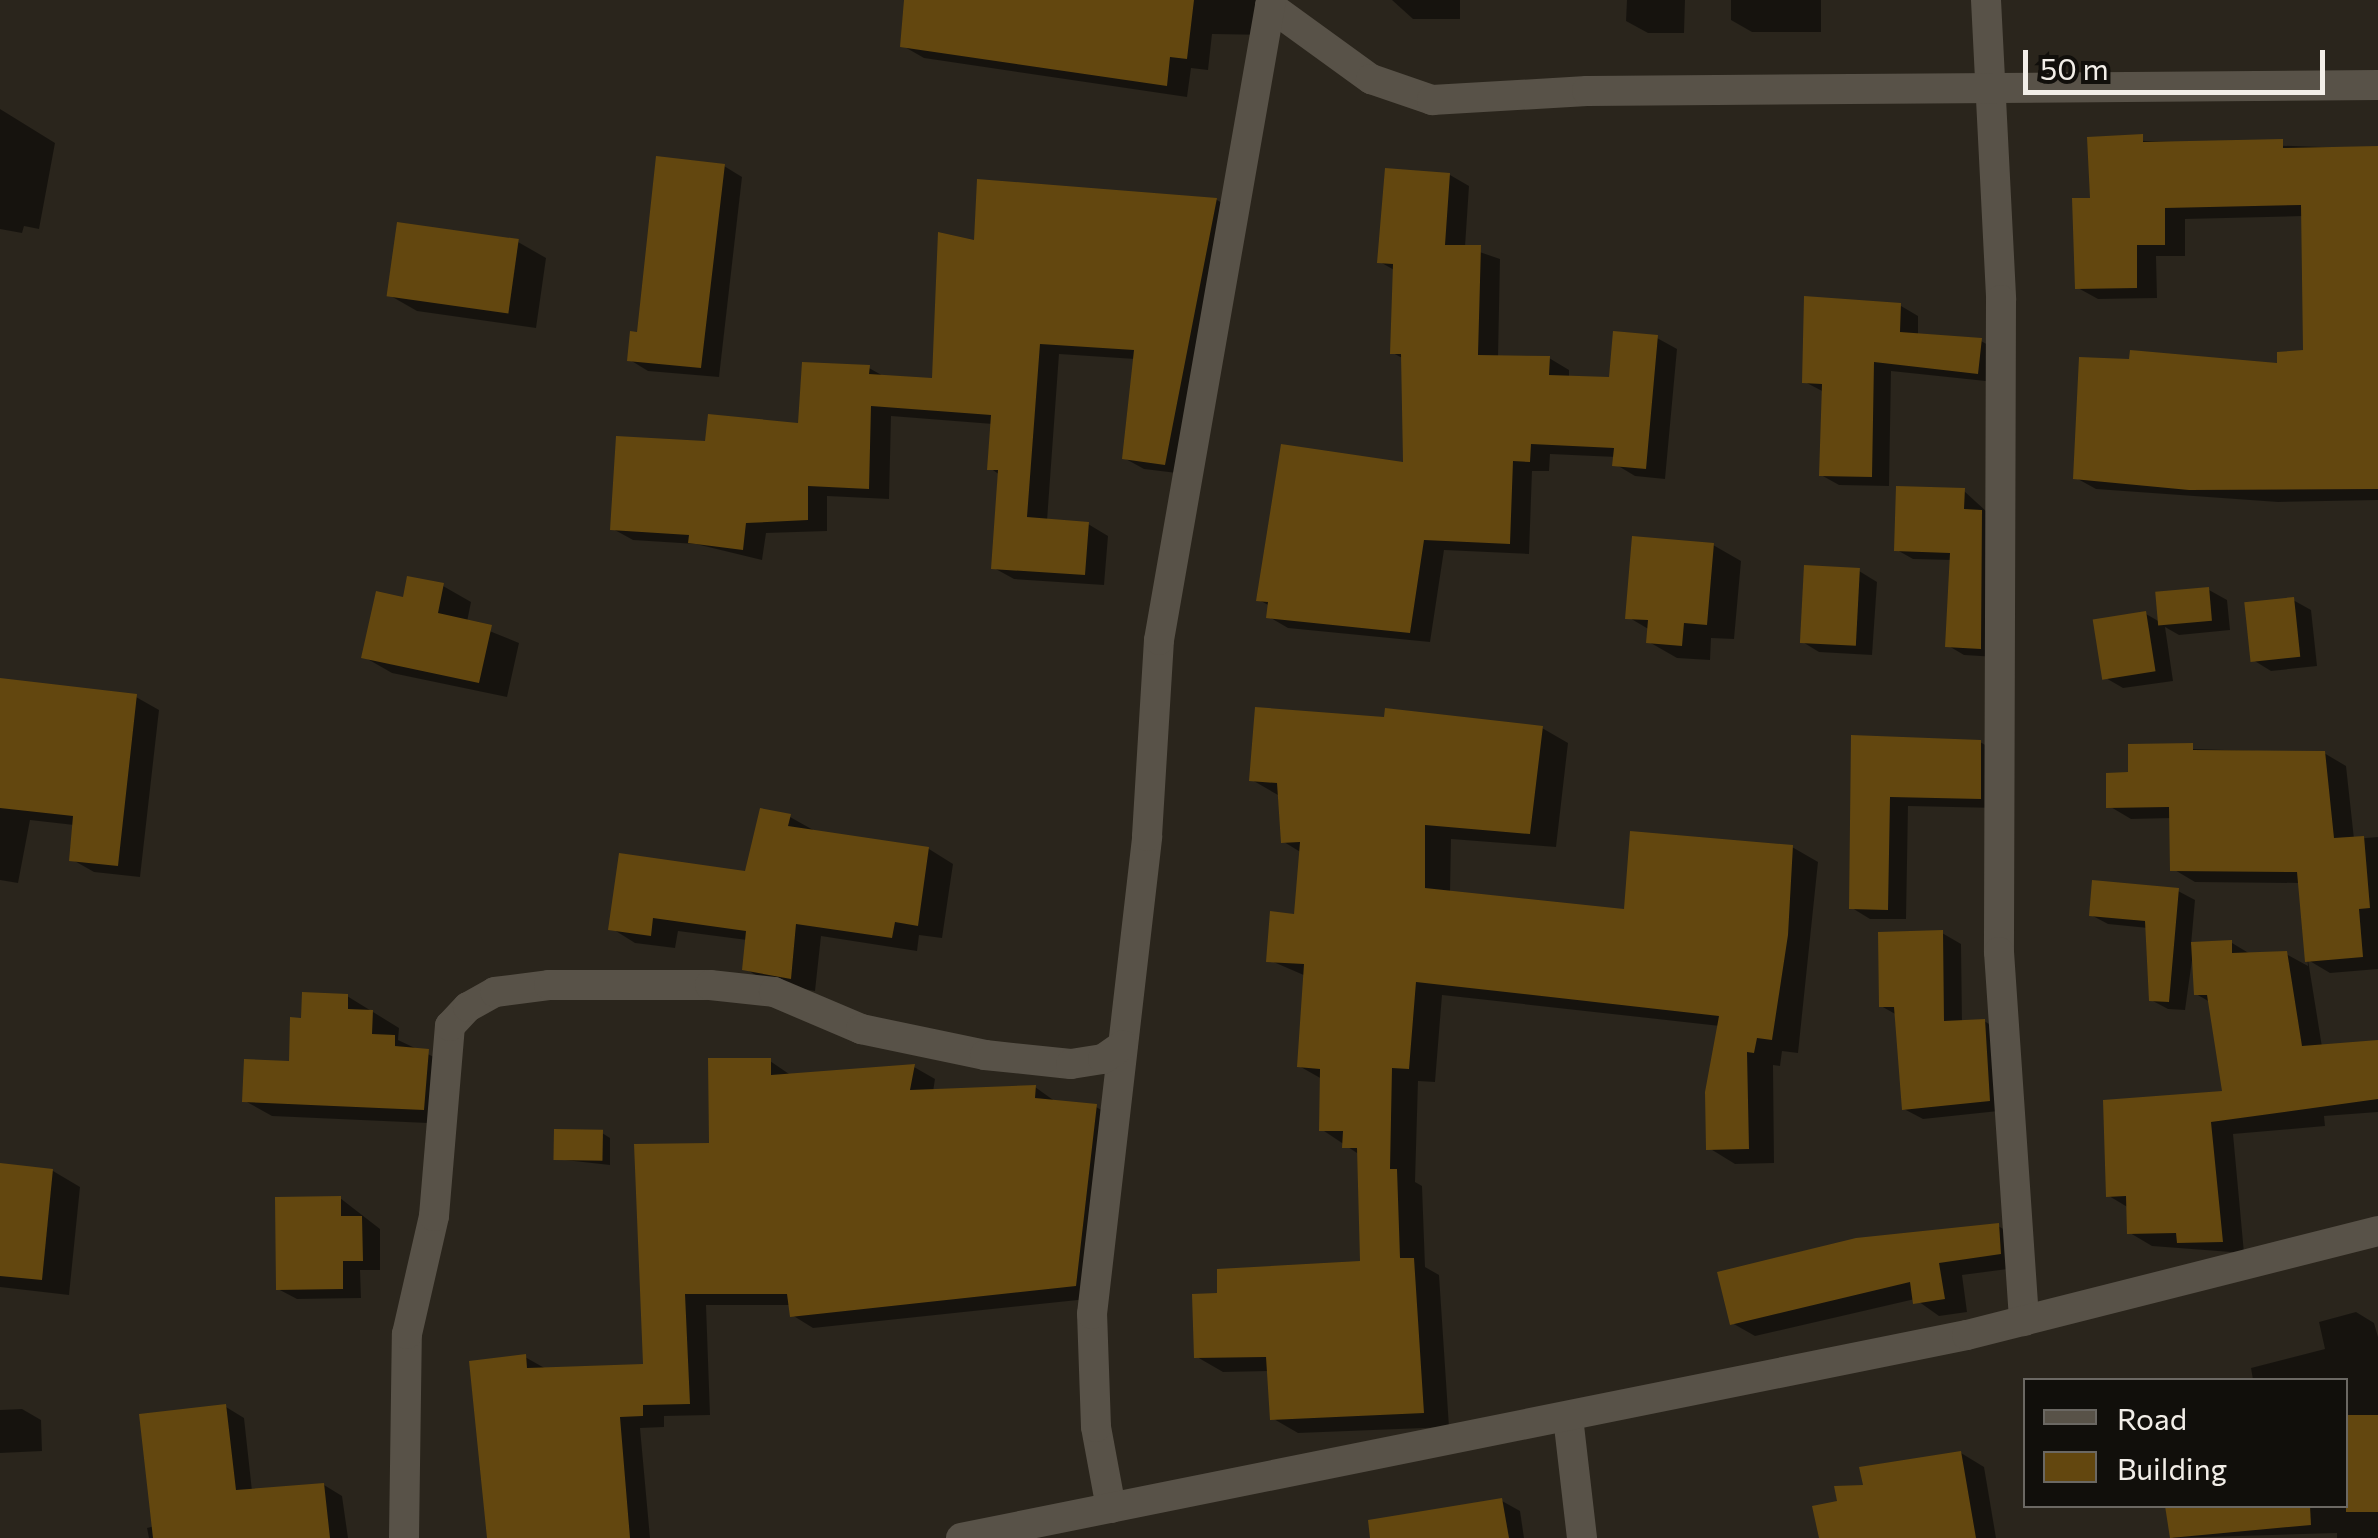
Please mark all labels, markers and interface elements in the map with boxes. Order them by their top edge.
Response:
scale bar [2028,30,2330,92]
text: 50 m [2040,49,2109,86]
legend [2023,1378,2348,1508]
text: Road [2117,1399,2187,1436]
text: Building [2117,1449,2227,1486]

